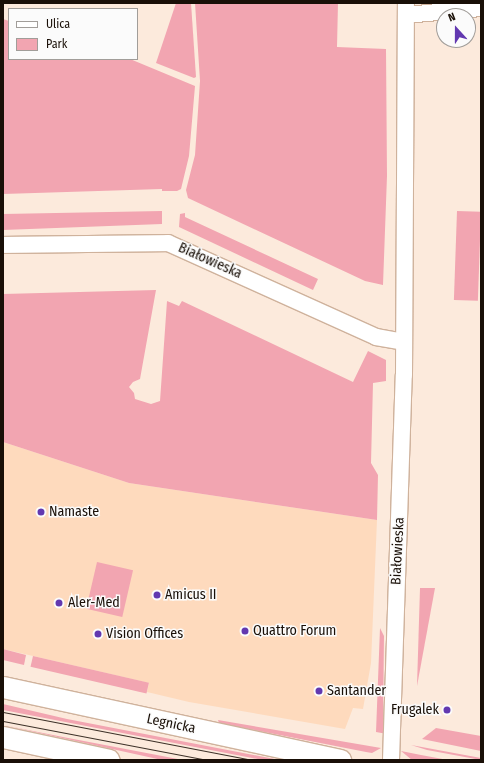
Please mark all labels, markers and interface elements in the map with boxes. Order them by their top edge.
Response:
legend [8,8,138,60]
north arrow [436,8,476,48]
text: N [446,10,457,25]
text: Ulica [46,17,70,31]
text: Park [46,37,67,51]
street label: Białowieska [176,240,244,282]
place label: Namaste [49,504,99,520]
marker: Namaste [36,507,46,517]
street label: Białowieska [388,517,408,585]
place label: Amicus II [165,587,216,603]
marker: Amicus II [152,590,162,600]
place label: Aler-Med [68,595,120,611]
marker: Aler-Med [53,597,65,609]
place label: Quattro Forum [253,623,336,639]
place label: Vision Offices [106,626,183,642]
marker: Quattro Forum [240,626,250,636]
marker: Vision Offices [93,629,103,639]
place label: Santander [327,683,386,699]
marker: Santander [314,686,324,696]
place label: Frugalek [391,702,439,718]
marker: Frugalek [442,705,452,715]
street label: Legnicka [145,711,197,737]

